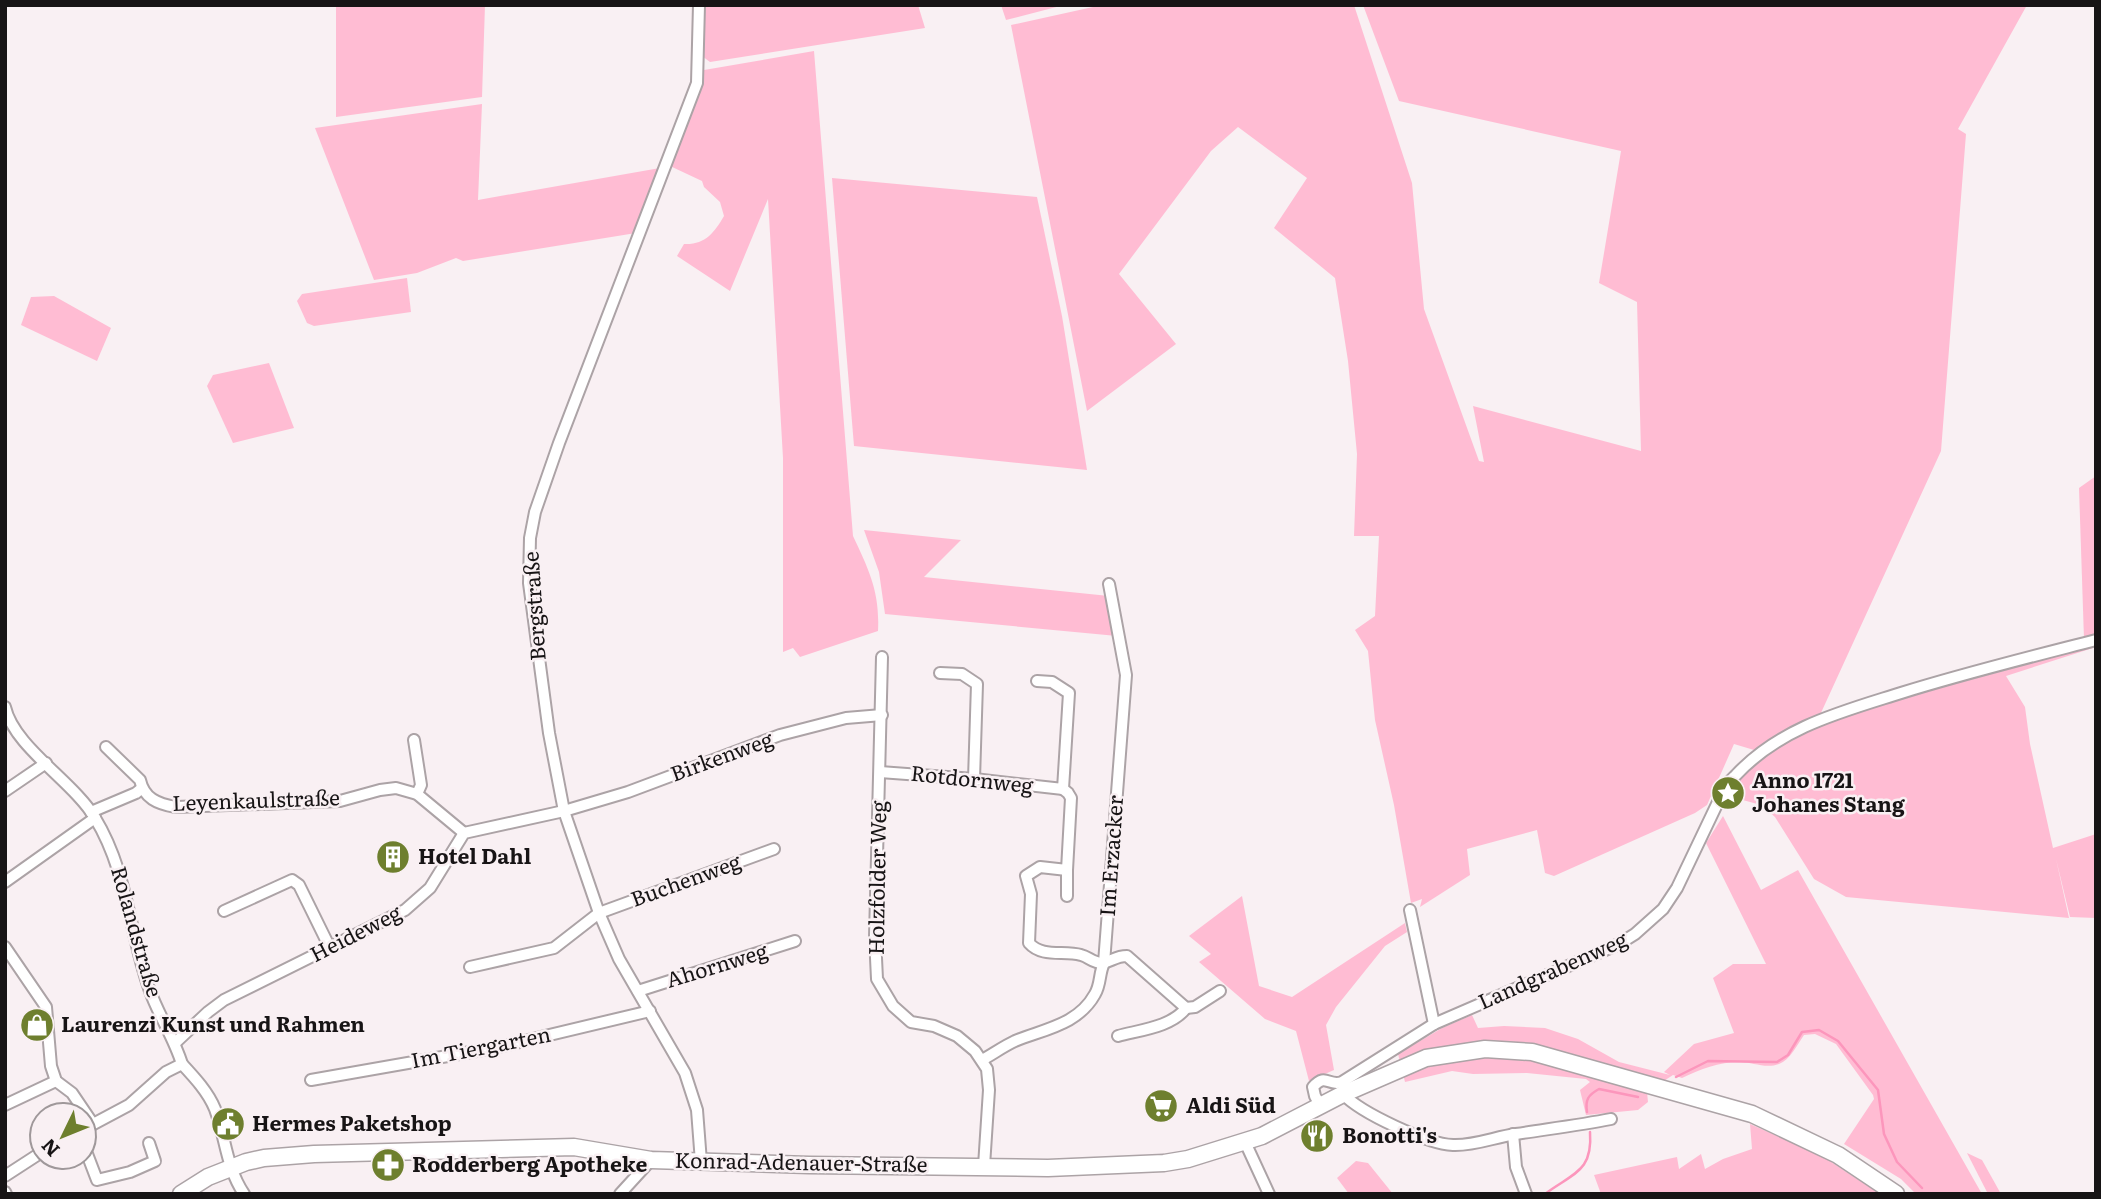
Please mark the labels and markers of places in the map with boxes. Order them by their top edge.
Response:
place label: Anno 1721 Johanes Stang [1752,763,1905,818]
place icon: Anno 1721 Johanes Stang [1709,774,1747,812]
building icon: Hotel Dahl [374,838,412,876]
place label: Hotel Dahl [418,839,532,870]
shop icon: Laurenzi Kunst und Rahmen [18,1006,56,1044]
place label: Laurenzi Kunst und Rahmen [61,1007,365,1038]
supermarket icon: Aldi Süd [1142,1087,1180,1125]
place label: Aldi Süd [1186,1088,1276,1119]
public building icon: Hermes Paketshop [209,1105,247,1143]
place label: Hermes Paketshop [252,1106,452,1137]
restaurant icon: Bonotti's [1298,1117,1336,1155]
place label: Bonotti's [1342,1118,1437,1149]
pharmacy icon: Rodderberg Apotheke [369,1146,407,1184]
place label: Rodderberg Apotheke [412,1147,647,1178]

